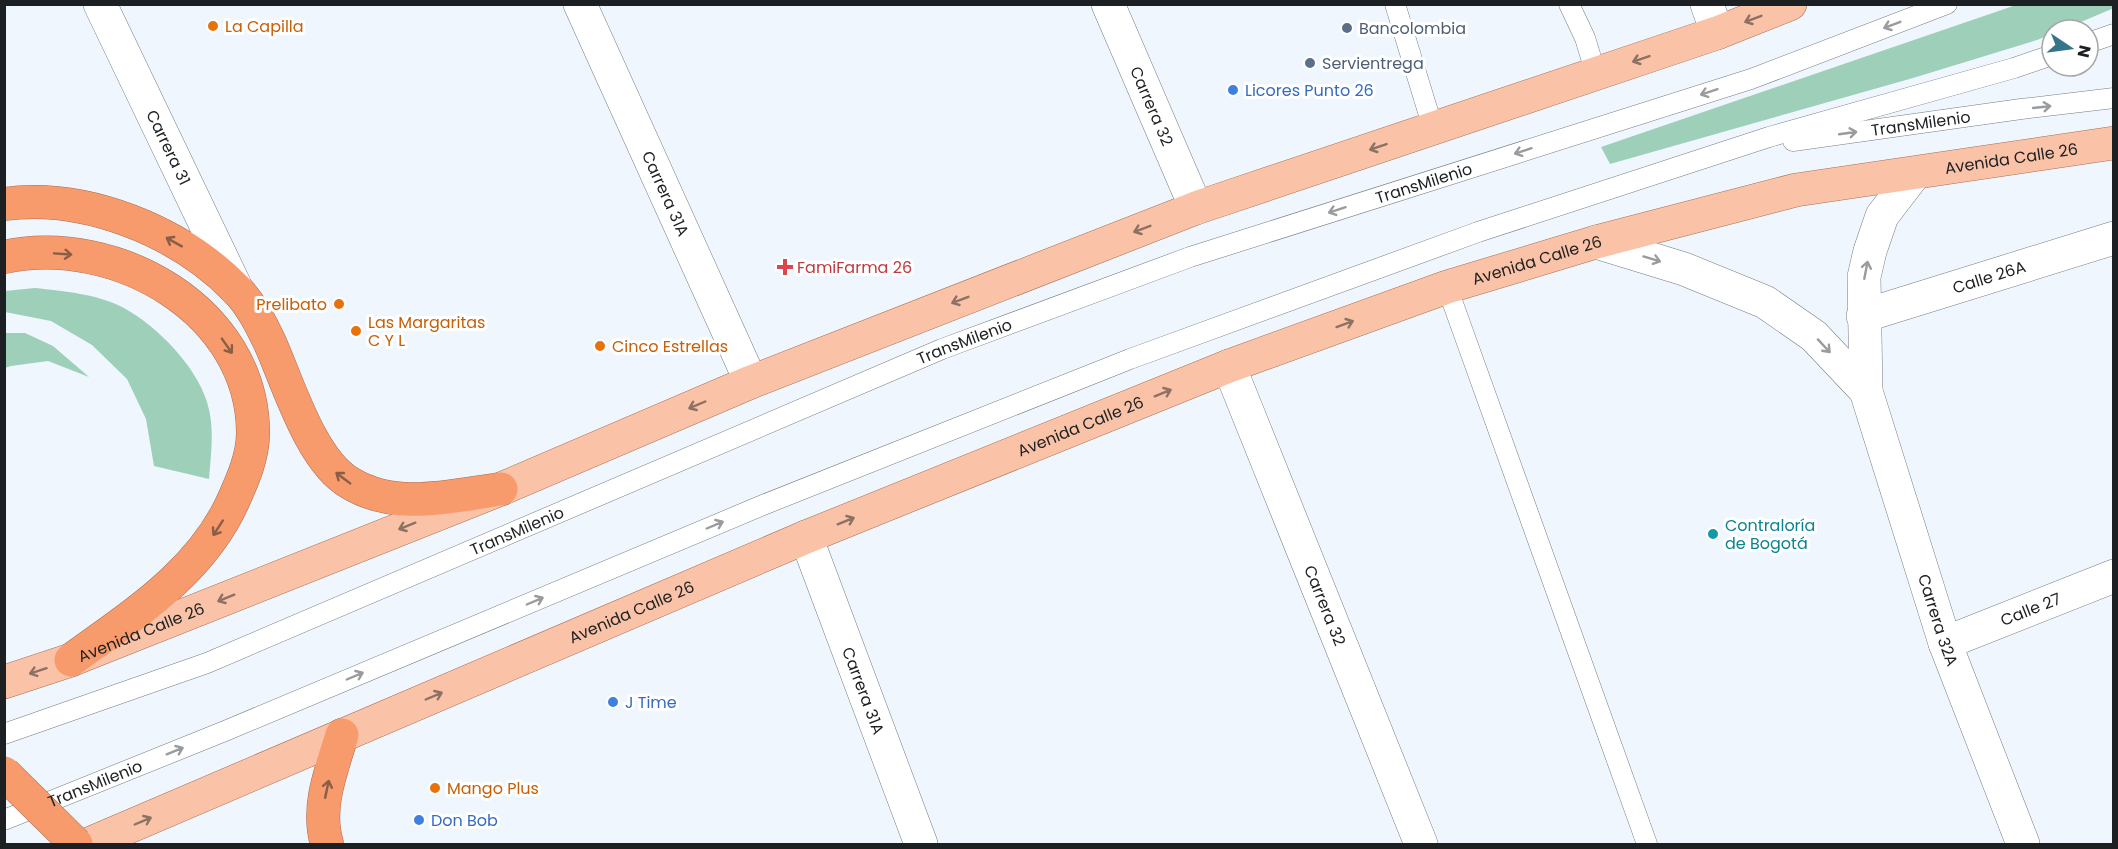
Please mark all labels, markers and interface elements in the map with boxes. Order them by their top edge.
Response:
one-way arrow [1745,14,1763,25]
place label: La Capilla [225,15,304,38]
place label: Bancolombia [1359,17,1466,40]
north arrow [2040,18,2100,78]
marker: La Capilla [206,19,220,33]
marker: Bancolombia [1340,21,1354,35]
one-way arrow [1883,21,1902,32]
text: N [2072,43,2097,60]
place label: Servientrega [1322,52,1424,75]
one-way arrow [1633,54,1651,65]
marker: Servientrega [1303,56,1317,70]
street label: Carrera 32 [1125,62,1179,149]
place label: Licores Punto 26 [1245,79,1374,102]
marker: Licores Punto 26 [1226,83,1240,97]
one-way arrow [1700,88,1719,99]
one-way arrow [2031,101,2051,112]
street label: TransMilenio [1870,105,1972,141]
street label: Carrera 31 [141,106,196,189]
one-way arrow [1838,128,1858,139]
street label: Avenida Calle 26 [1943,137,2079,179]
one-way arrow [1369,142,1388,153]
one-way arrow [1514,146,1533,157]
street label: Carrera 31A [636,147,695,240]
street label: TransMilenio [1373,157,1475,209]
one-way arrow [1328,205,1347,216]
one-way arrow [1133,224,1151,235]
street label: Avenida Calle 26 [1469,229,1604,290]
one-way arrow [166,235,183,247]
one-way arrow [52,248,72,259]
one-way arrow [1642,254,1661,265]
street label: Calle 26A [1950,255,2029,299]
place label: FamiFarma 26 [797,256,912,279]
marker: FamiFarma 26 [778,260,792,274]
one-way arrow [1861,260,1872,280]
place label: Prelibato [256,293,327,316]
one-way arrow [951,295,970,306]
marker: Prelibato [332,297,346,311]
place label: Las Margaritas C Y L [368,311,485,352]
street label: TransMilenio [913,313,1015,370]
one-way arrow [1335,317,1354,328]
marker: Las Margaritas C Y L [349,324,363,338]
place label: Cinco Estrellas [612,335,728,358]
one-way arrow [221,337,233,353]
marker: Cinco Estrellas [593,339,607,353]
one-way arrow [1817,339,1831,354]
one-way arrow [1153,387,1171,398]
street label: Avenida Calle 26 [1014,390,1147,462]
one-way arrow [688,400,707,411]
one-way arrow [335,471,351,484]
street label: TransMilenio [466,500,567,561]
place label: Contraloría de Bogotá [1725,514,1815,555]
one-way arrow [836,515,854,526]
one-way arrow [212,519,224,536]
one-way arrow [706,519,724,531]
one-way arrow [399,521,417,532]
marker: Contraloría de Bogotá [1706,527,1720,541]
street label: Carrera 32 [1299,562,1352,649]
street label: Carrera 32A [1913,571,1964,670]
street label: Avenida Calle 26 [565,575,698,649]
street label: Calle 27 [1997,587,2064,631]
one-way arrow [217,593,236,604]
one-way arrow [526,595,544,606]
street label: Avenida Calle 26 [74,597,208,668]
street label: Carrera 31A [837,644,890,738]
one-way arrow [29,667,48,678]
one-way arrow [346,670,364,681]
one-way arrow [425,690,443,701]
place label: J Time [625,691,677,714]
marker: J Time [606,695,620,709]
one-way arrow [166,745,184,756]
street label: TransMilenio [44,754,146,813]
place label: Mango Plus [447,777,539,800]
one-way arrow [322,780,333,799]
marker: Mango Plus [428,781,442,795]
place label: Don Bob [431,809,498,832]
marker: Don Bob [412,813,426,827]
one-way arrow [133,815,152,826]

